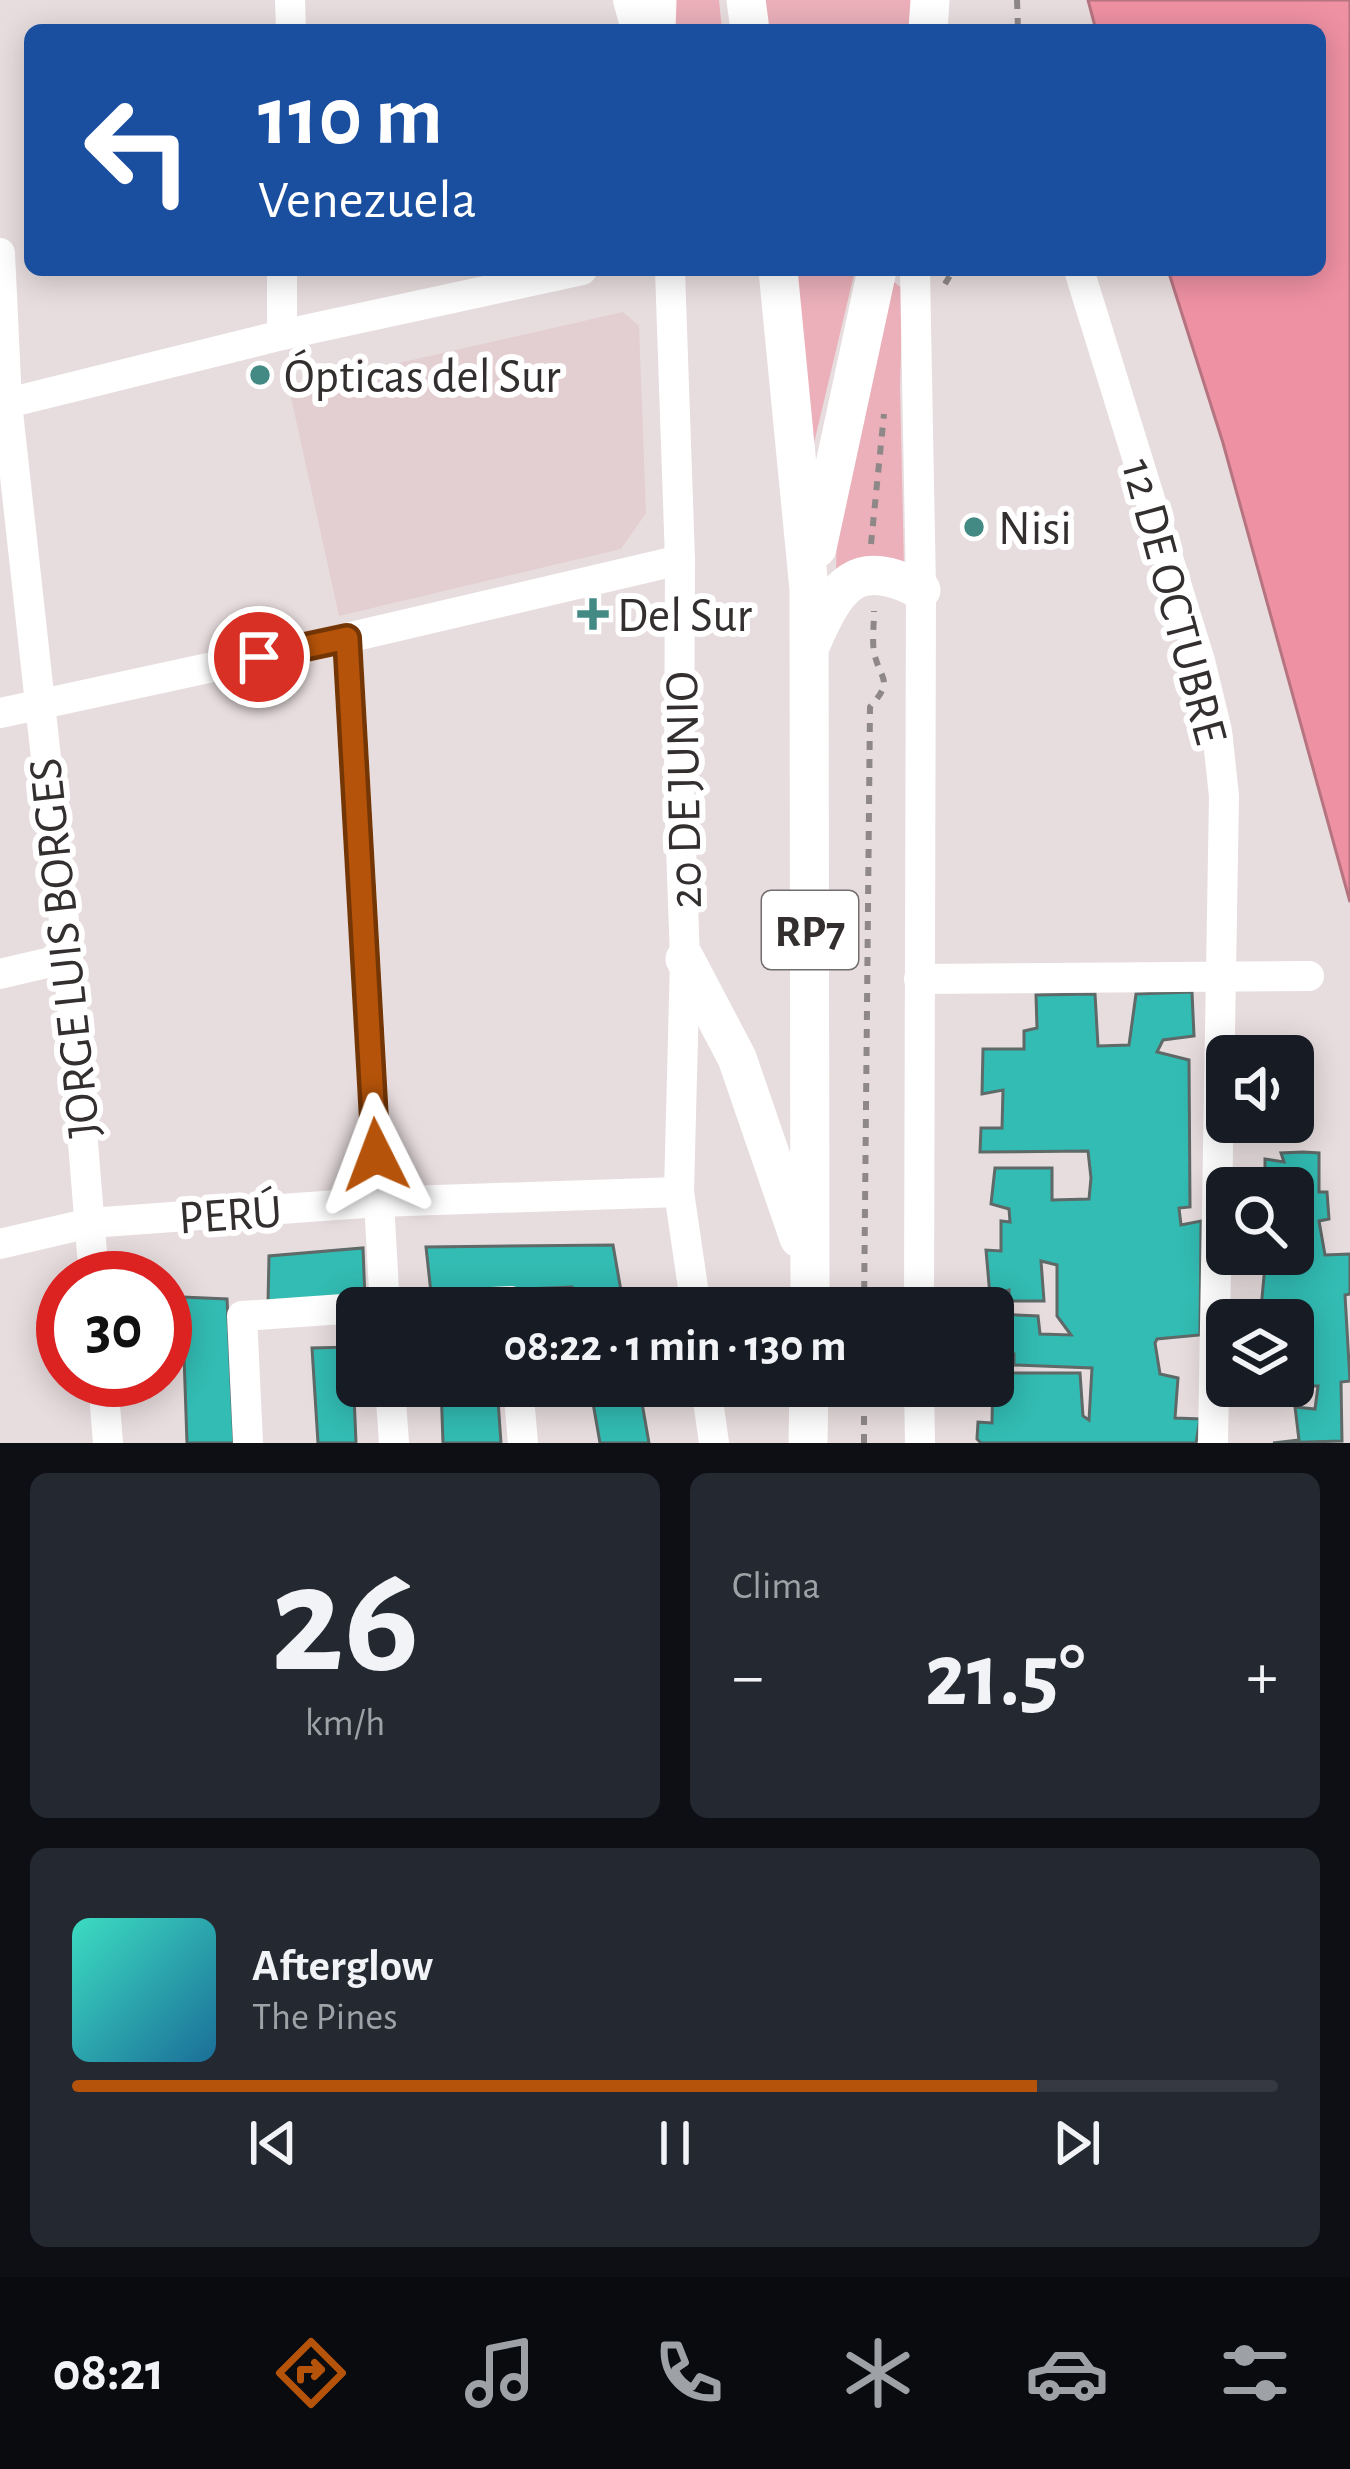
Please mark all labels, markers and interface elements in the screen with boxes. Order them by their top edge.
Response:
icon: left [60,72,216,228]
text: 110 m [258,76,443,160]
text: Venezuela [258,174,477,228]
place label: Ópticas del Sur [284,349,561,402]
marker: Ópticas del Sur [247,362,273,388]
street label: 12 DE OCTUBRE [1112,454,1234,749]
place label: Nisi [998,506,1072,554]
marker: Nisi [961,514,987,540]
place label: Del Sur [617,593,753,641]
marker: Del Sur [580,601,606,627]
pin [208,606,310,708]
icon: arrive [226,624,292,690]
street label: 20 DE JUNIO [659,671,711,909]
street label: JORGE LUIS BORGES [22,756,110,1140]
road number: RP7 [762,891,858,969]
map controls [1206,1035,1314,1407]
button: sound [1206,1035,1314,1143]
position arrow [313,1092,439,1218]
button: search [1206,1167,1314,1275]
street label: PERÚ [176,1183,284,1244]
speed limit sign: 30 [36,1251,192,1407]
button: layers [1206,1299,1314,1407]
text: 08:22 · 1 min · 130 m [503,1324,847,1369]
text: 26 [271,1544,419,1700]
text: Clima [732,1567,821,1606]
text: 21.5° [925,1632,1085,1722]
text: − [732,1644,764,1710]
text: + [1246,1644,1278,1710]
text: km/h [305,1704,385,1743]
text: Afterglow [252,1944,433,1989]
text: The Pines [252,1998,398,2037]
icon: previous [240,2110,306,2176]
icon: pause [642,2110,708,2176]
icon: next [1044,2110,1110,2176]
icon: directions [269,2331,353,2415]
icon: music [458,2331,542,2415]
icon: phone [647,2331,731,2415]
icon: climate [836,2331,920,2415]
icon: car [1025,2331,1109,2415]
icon: filters [1213,2331,1297,2415]
text: 08:21 [52,2346,164,2400]

